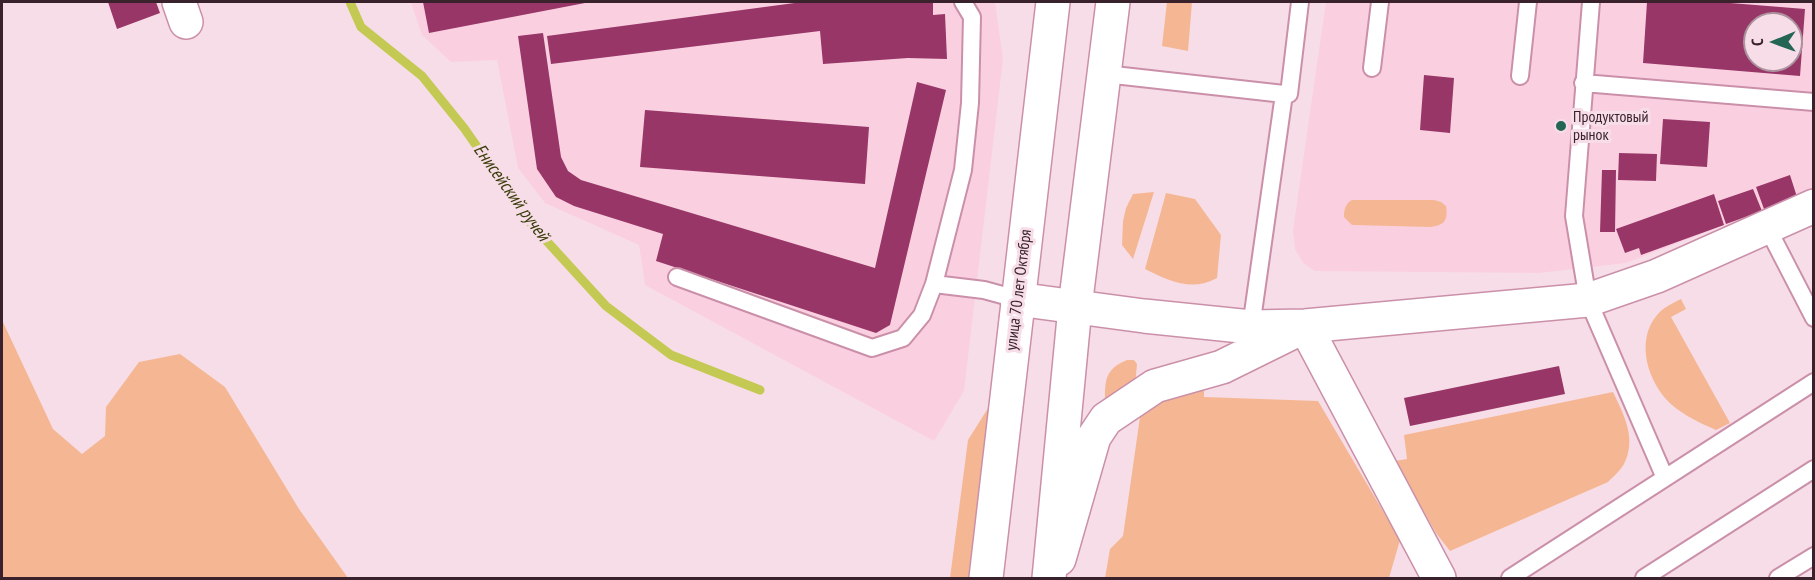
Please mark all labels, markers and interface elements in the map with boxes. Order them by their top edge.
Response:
north arrow [1743,12,1803,72]
text: С [1747,38,1767,46]
place label: Продуктовый рынок [1573,107,1648,145]
marker: Продуктовый рынок [1554,119,1568,133]
water label: Енисейский ручей [469,140,553,246]
street label: улица 70 лет Октября [1002,228,1036,352]

